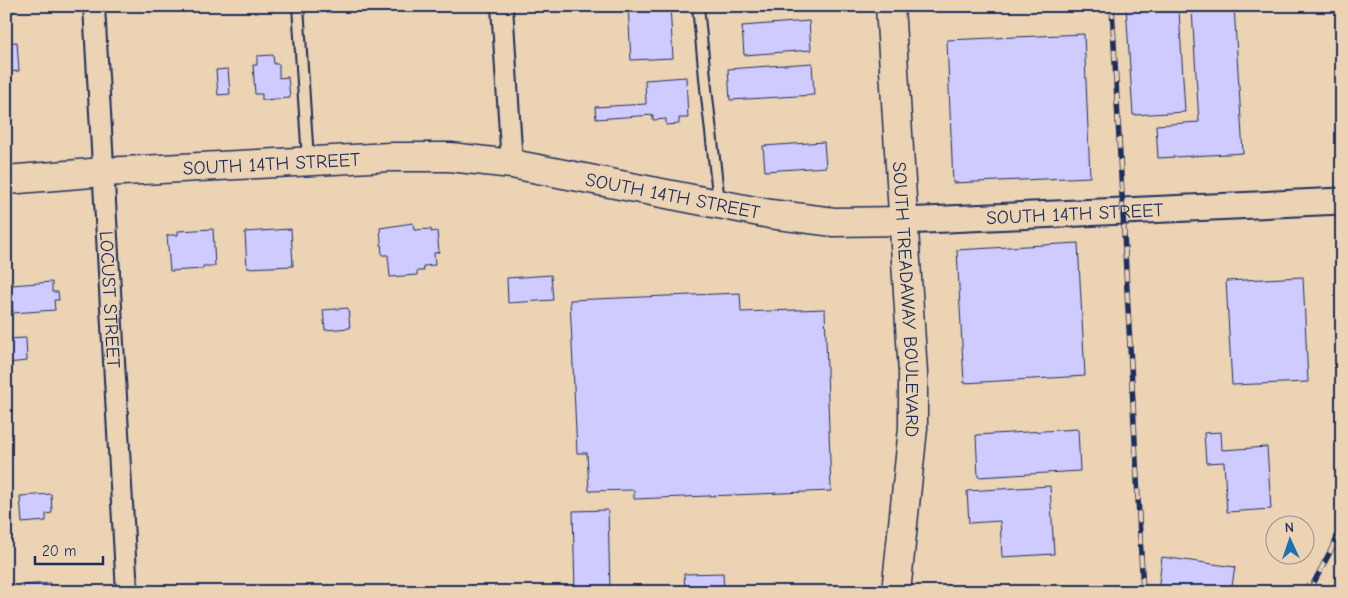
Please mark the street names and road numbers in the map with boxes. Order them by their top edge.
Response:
street label: SOUTH 14TH STREET [182,149,361,180]
street label: SOUTH TREADAWAY BOULEVARD [888,161,923,438]
street label: SOUTH 14TH STREET [584,169,762,224]
street label: SOUTH 14TH STREET [986,199,1164,229]
street label: LOCUST STREET [95,230,124,369]

